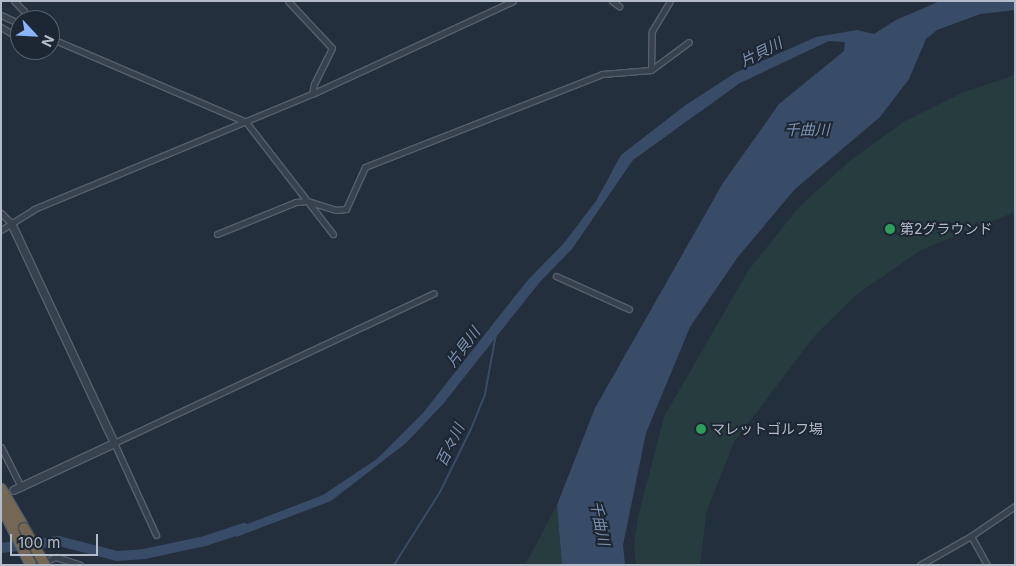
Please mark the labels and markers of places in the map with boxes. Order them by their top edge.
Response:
place label: 第2グラウンド [900,221,993,237]
marker: 第2グラウンド [884,223,896,235]
place label: マレットゴルフ場 [711,421,823,437]
marker: マレットゴルフ場 [695,423,707,435]

